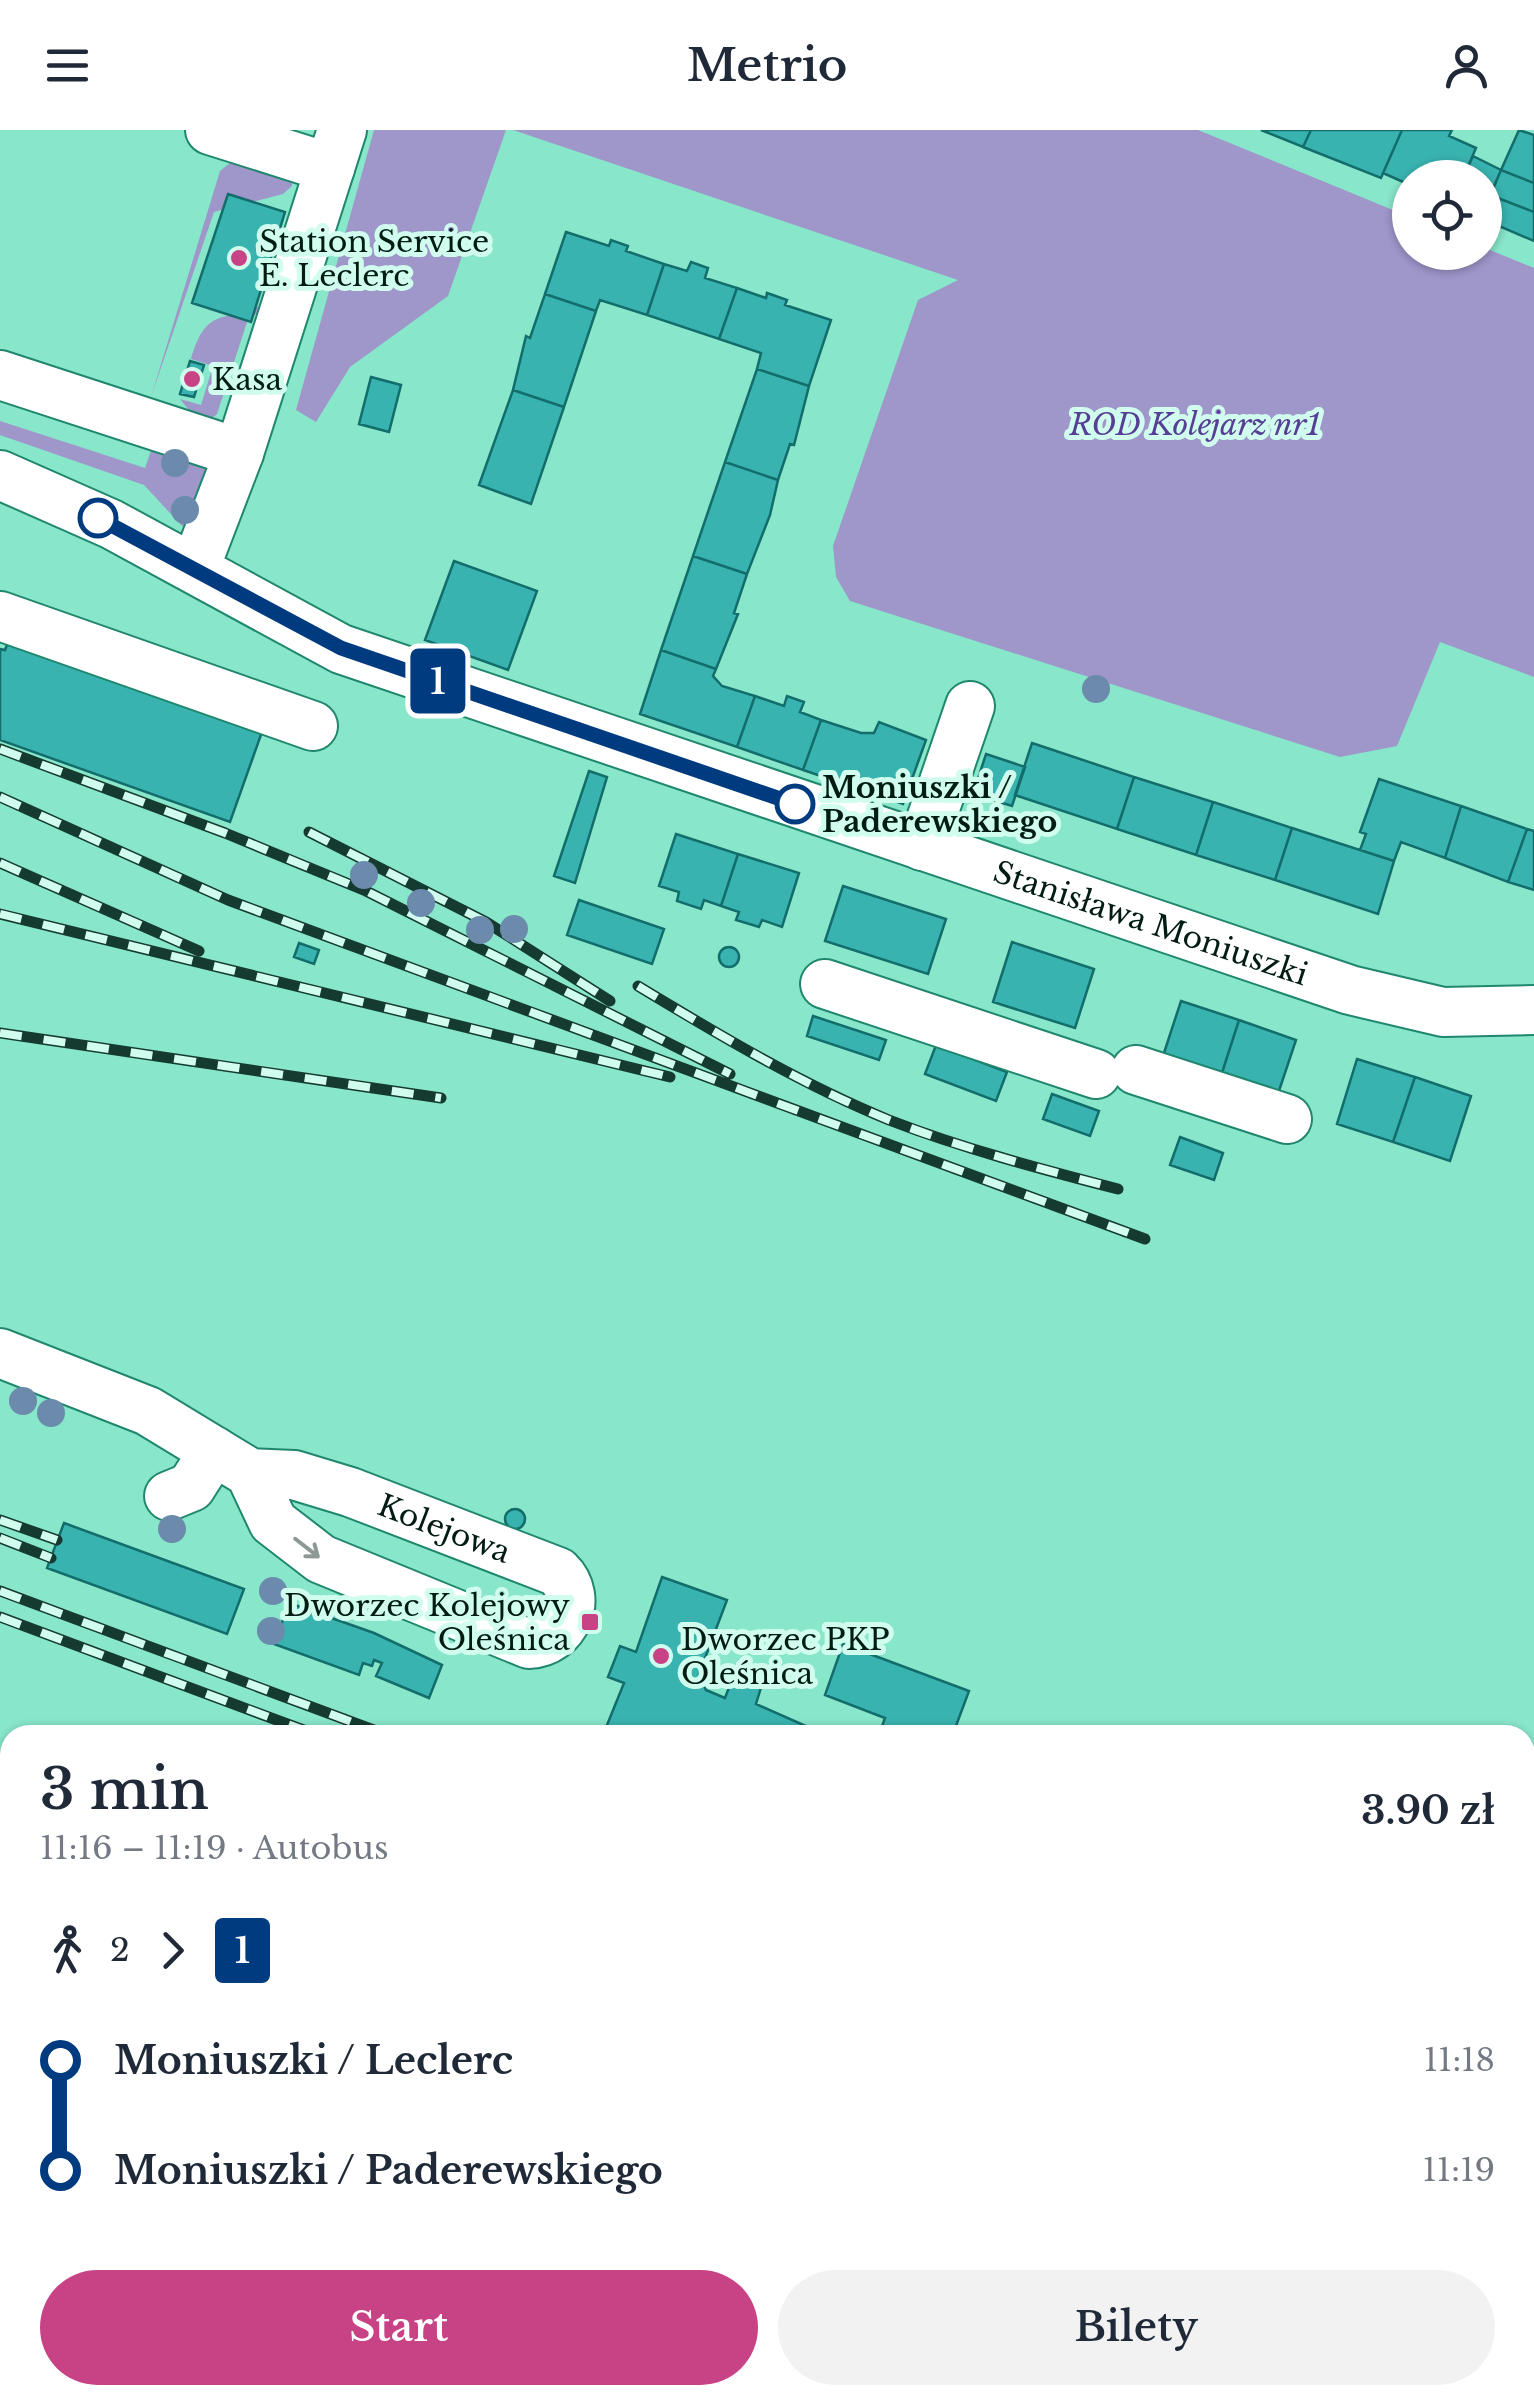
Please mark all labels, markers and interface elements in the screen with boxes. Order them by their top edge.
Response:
text: Metrio [687,37,847,93]
icon: menu [40,38,95,93]
icon: person [1439,38,1494,93]
map controls [1392,160,1502,270]
button: locate [1392,160,1502,270]
place label: Station Service E. Leclerc [259,223,489,294]
marker: Station Service E. Leclerc [228,247,250,269]
place label: Kasa [212,361,283,398]
marker: Kasa [181,368,203,390]
park label: ROD Kolejarz nr1 [1068,406,1321,443]
unlabelled marker [79,499,117,537]
line badge: 1 [406,648,470,714]
text: 1 [430,660,446,703]
place label: Moniuszki / Paderewskiego [822,769,1057,840]
marker: Moniuszki / Paderewskiego [776,785,814,823]
street label: Stanisława Moniuszki [989,852,1313,993]
street label: Kolejowa [373,1486,516,1571]
one-way arrow [293,1538,320,1559]
place label: Dworzec Kolejowy Oleśnica [284,1587,570,1658]
marker: Dworzec Kolejowy Oleśnica [579,1611,601,1633]
place label: Dworzec PKP Oleśnica [681,1621,890,1692]
marker: Dworzec PKP Oleśnica [650,1645,672,1667]
text: 3 min [40,1756,209,1824]
text: 3.90 zł [1361,1787,1495,1834]
text: 11:16 – 11:19 · Autobus [40,1828,388,1868]
icon: walk [40,1923,95,1978]
icon: forward [145,1923,200,1978]
text: 1 [235,1929,250,1972]
text: 2 [110,1930,130,1970]
text: Moniuszki / Leclerc [114,2037,513,2084]
text: 11:18 [1424,2040,1495,2080]
text: Moniuszki / Paderewskiego [114,2147,663,2194]
text: 11:19 [1422,2150,1495,2190]
button: Start [40,2270,758,2385]
button: Bilety [778,2270,1495,2385]

